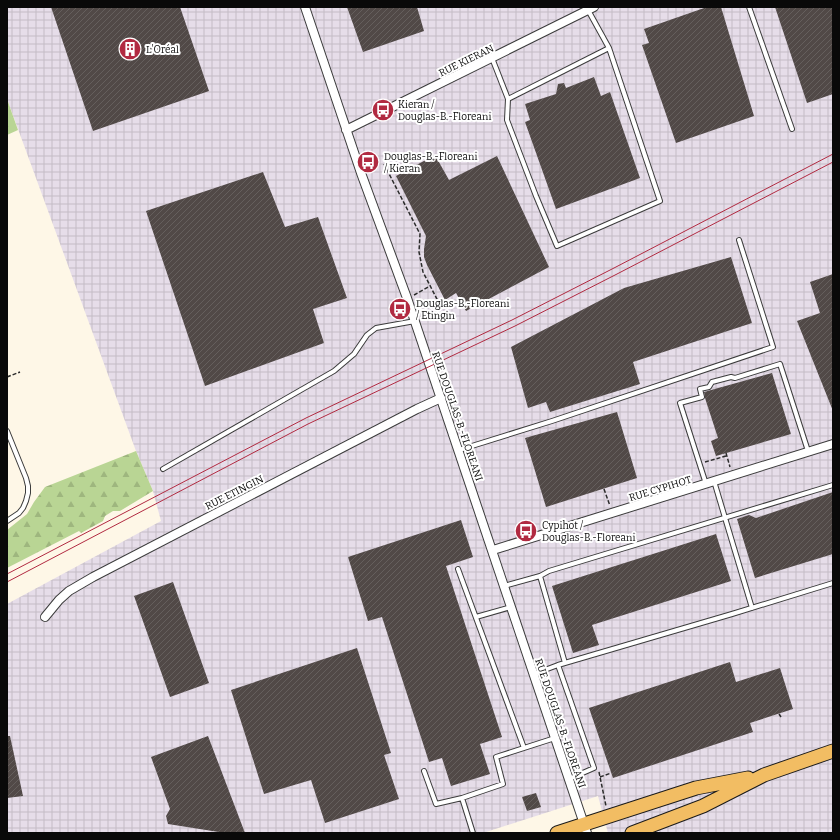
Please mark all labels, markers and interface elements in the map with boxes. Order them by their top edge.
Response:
building icon: L'Oréal [117,36,143,62]
street label: RUE KIERAN [437,42,496,79]
place label: L'Oréal [146,44,179,56]
bus stop icon: Kieran / Douglas-B.-Floreani [370,97,396,123]
place label: Kieran / Douglas-B.-Floreani [398,99,491,123]
bus stop icon: Douglas-B.-Floreani / Kieran [355,149,381,175]
place label: Douglas-B.-Floreani / Kieran [384,151,477,175]
bus stop icon: Douglas-B.-Floreani / Etingin [387,296,413,322]
place label: Douglas-B.-Floreani / Etingin [416,298,509,322]
street label: RUE DOUGLAS-B.-FLOREANI [429,350,485,483]
street label: RUE ETINGIN [203,473,266,513]
street label: RUE CYPIHOT [628,474,693,504]
bus stop icon: Cypihot / Douglas-B.-Floreani [513,518,539,544]
place label: Cypihot / Douglas-B.-Floreani [542,520,635,544]
street label: RUE DOUGLAS-B.-FLOREANI [532,657,588,790]

